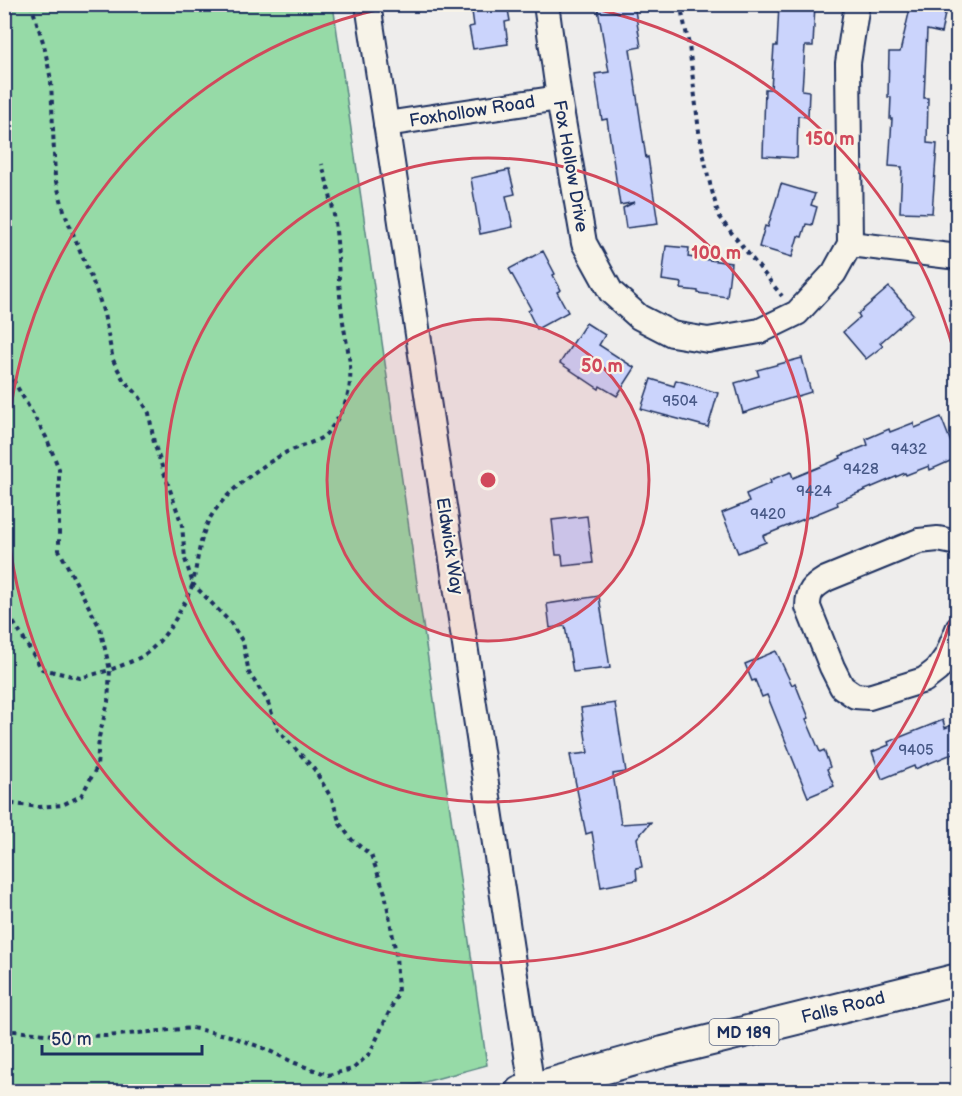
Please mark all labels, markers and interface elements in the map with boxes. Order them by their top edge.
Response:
street label: Foxhollow Road [408,91,536,132]
street label: Fox Hollow Drive [549,98,593,234]
text: 150 m [805,129,855,150]
text: 100 m [691,243,741,264]
text: 50 m [581,356,623,377]
house number: 9504 [662,392,698,411]
house number: 9432 [891,440,927,459]
house number: 9428 [843,460,879,479]
centre of rings [478,470,498,490]
house number: 9424 [796,482,832,501]
street label: Eldwick Way [431,496,468,597]
house number: 9420 [750,505,786,524]
house number: 9405 [898,741,934,760]
street label: Falls Road [799,987,887,1028]
scale bar [42,1018,202,1056]
road number: MD 189 [710,1019,778,1045]
text: 50 m [51,1029,92,1050]

